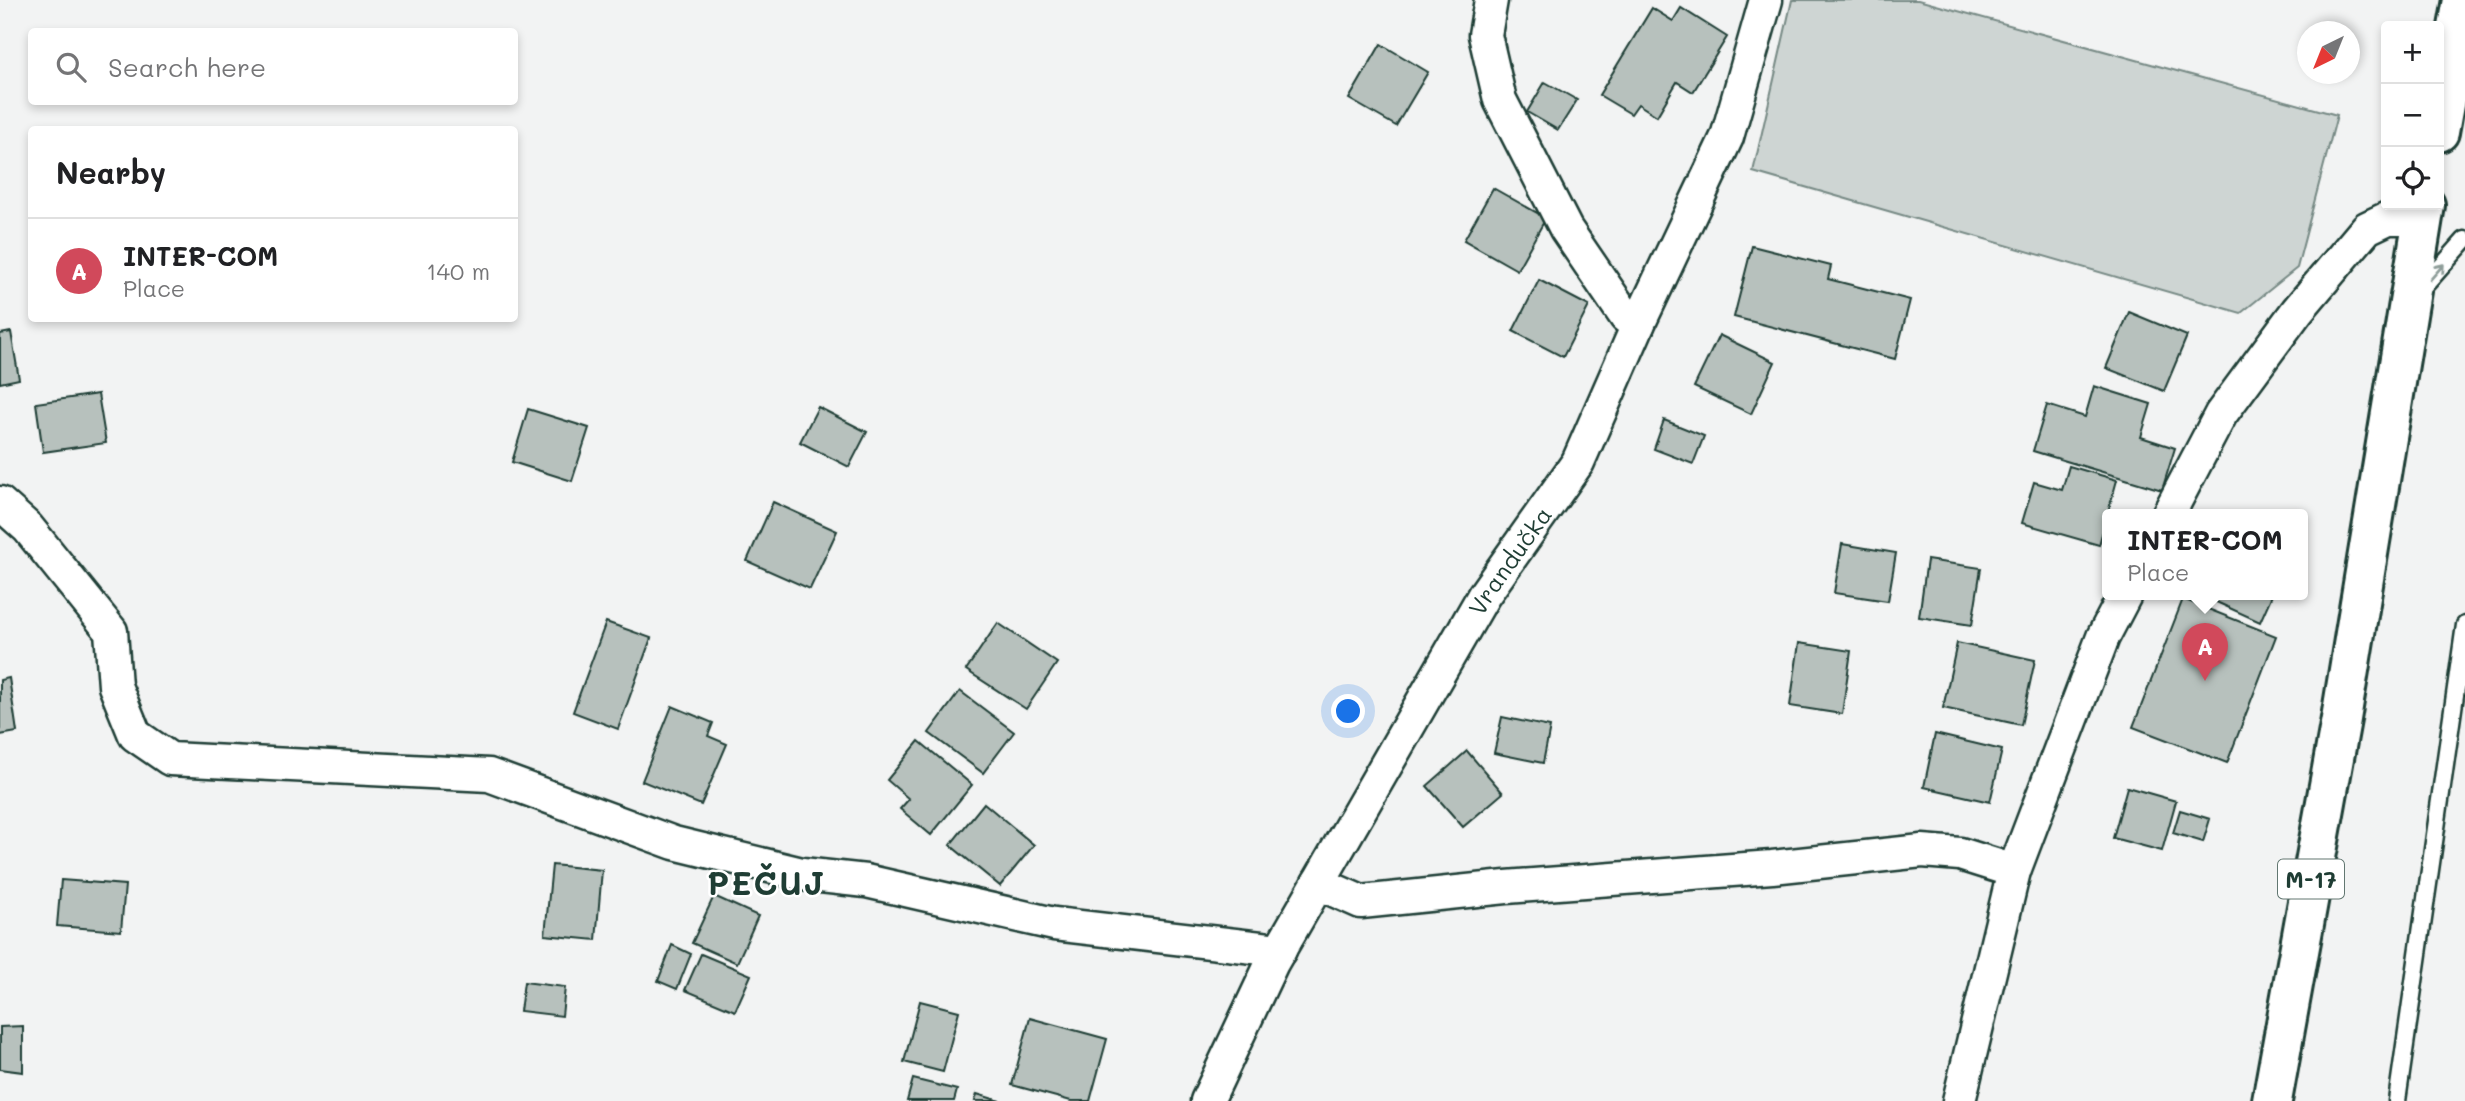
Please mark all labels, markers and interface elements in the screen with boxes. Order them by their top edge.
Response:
north arrow [2297,21,2360,84]
map controls [2381,21,2444,210]
button: + [2381,21,2444,84]
search box [28,28,518,105]
icon: search [52,48,90,86]
text: Search here [108,50,266,84]
button: − [2381,84,2444,147]
button: locate [2381,147,2444,210]
text: Nearby [56,152,166,192]
text: INTER-COM [123,239,278,273]
text: A [71,256,87,286]
text: 140 m [426,256,490,286]
one-way arrow [2429,263,2445,281]
text: Place [123,273,185,303]
street label: Vrandučka [1460,500,1558,620]
popup [2102,509,2308,600]
text: INTER-COM [2127,523,2283,557]
text: Place [2127,557,2189,587]
pin: A [2182,623,2228,681]
your location [1331,694,1365,728]
road number: M-17 [2278,860,2344,898]
district label: PEČUJ [707,861,827,903]

